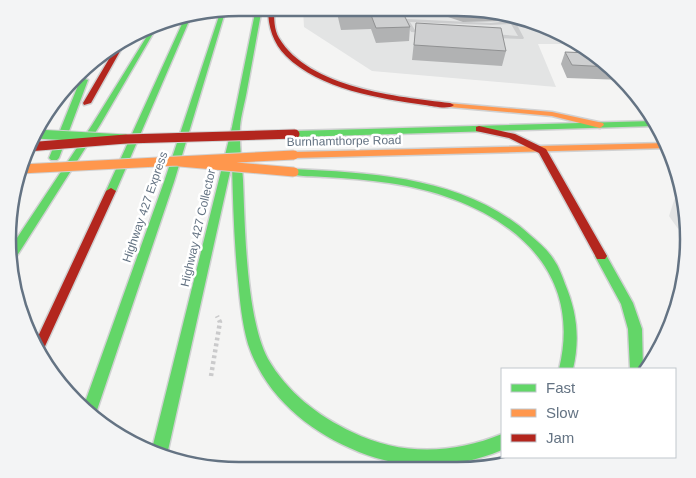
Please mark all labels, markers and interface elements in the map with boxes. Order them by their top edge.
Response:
street label: Burnhamthorpe Road [287,133,401,149]
street label: Highway 427 Express [119,150,171,264]
street label: Highway 427 Collector [178,168,218,288]
legend [501,368,676,458]
text: Fast [546,379,576,396]
text: Slow [546,404,579,421]
text: Jam [546,429,574,446]

